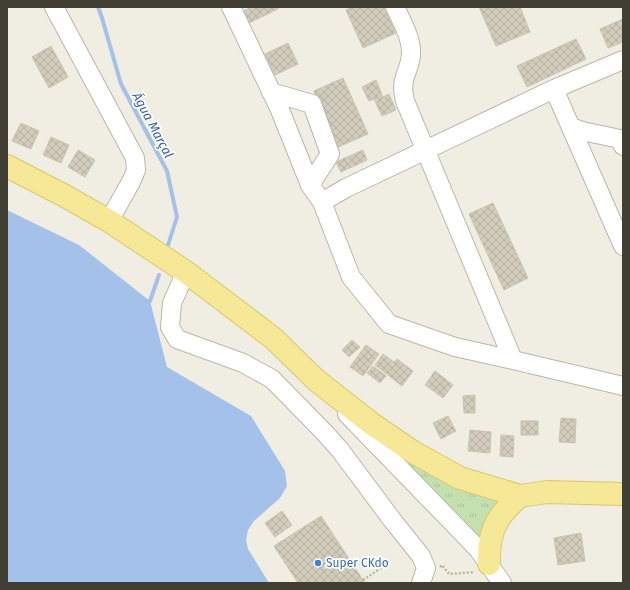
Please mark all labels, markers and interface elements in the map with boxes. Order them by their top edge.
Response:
water label: Água Marçal [129,89,177,161]
place label: Super CKdo [326,556,389,570]
marker: Super CKdo [313,558,323,568]

